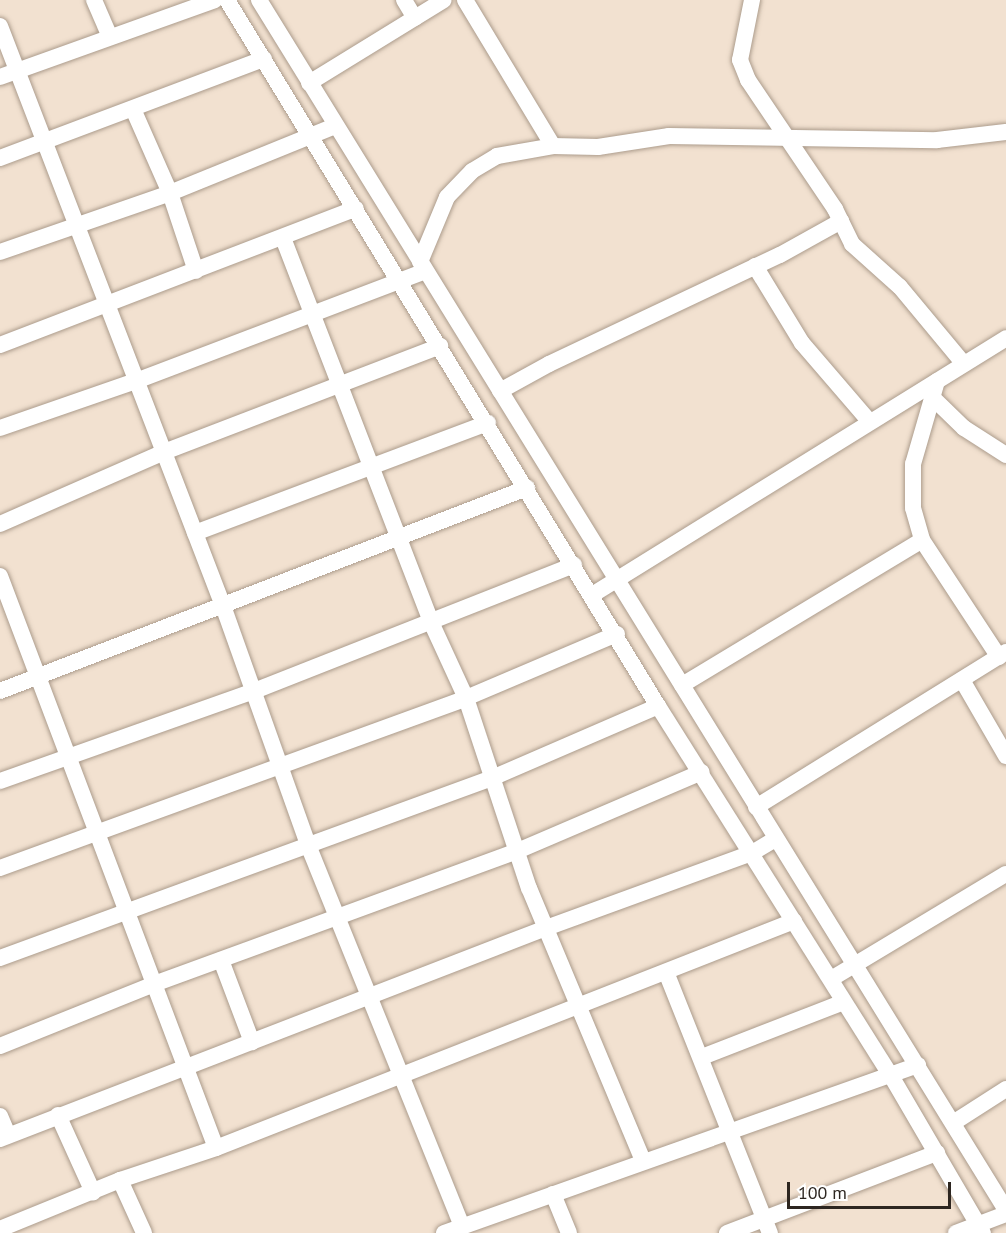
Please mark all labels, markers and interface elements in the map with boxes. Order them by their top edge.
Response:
scale bar [790,1170,954,1208]
text: 100 m [798,1181,847,1204]

